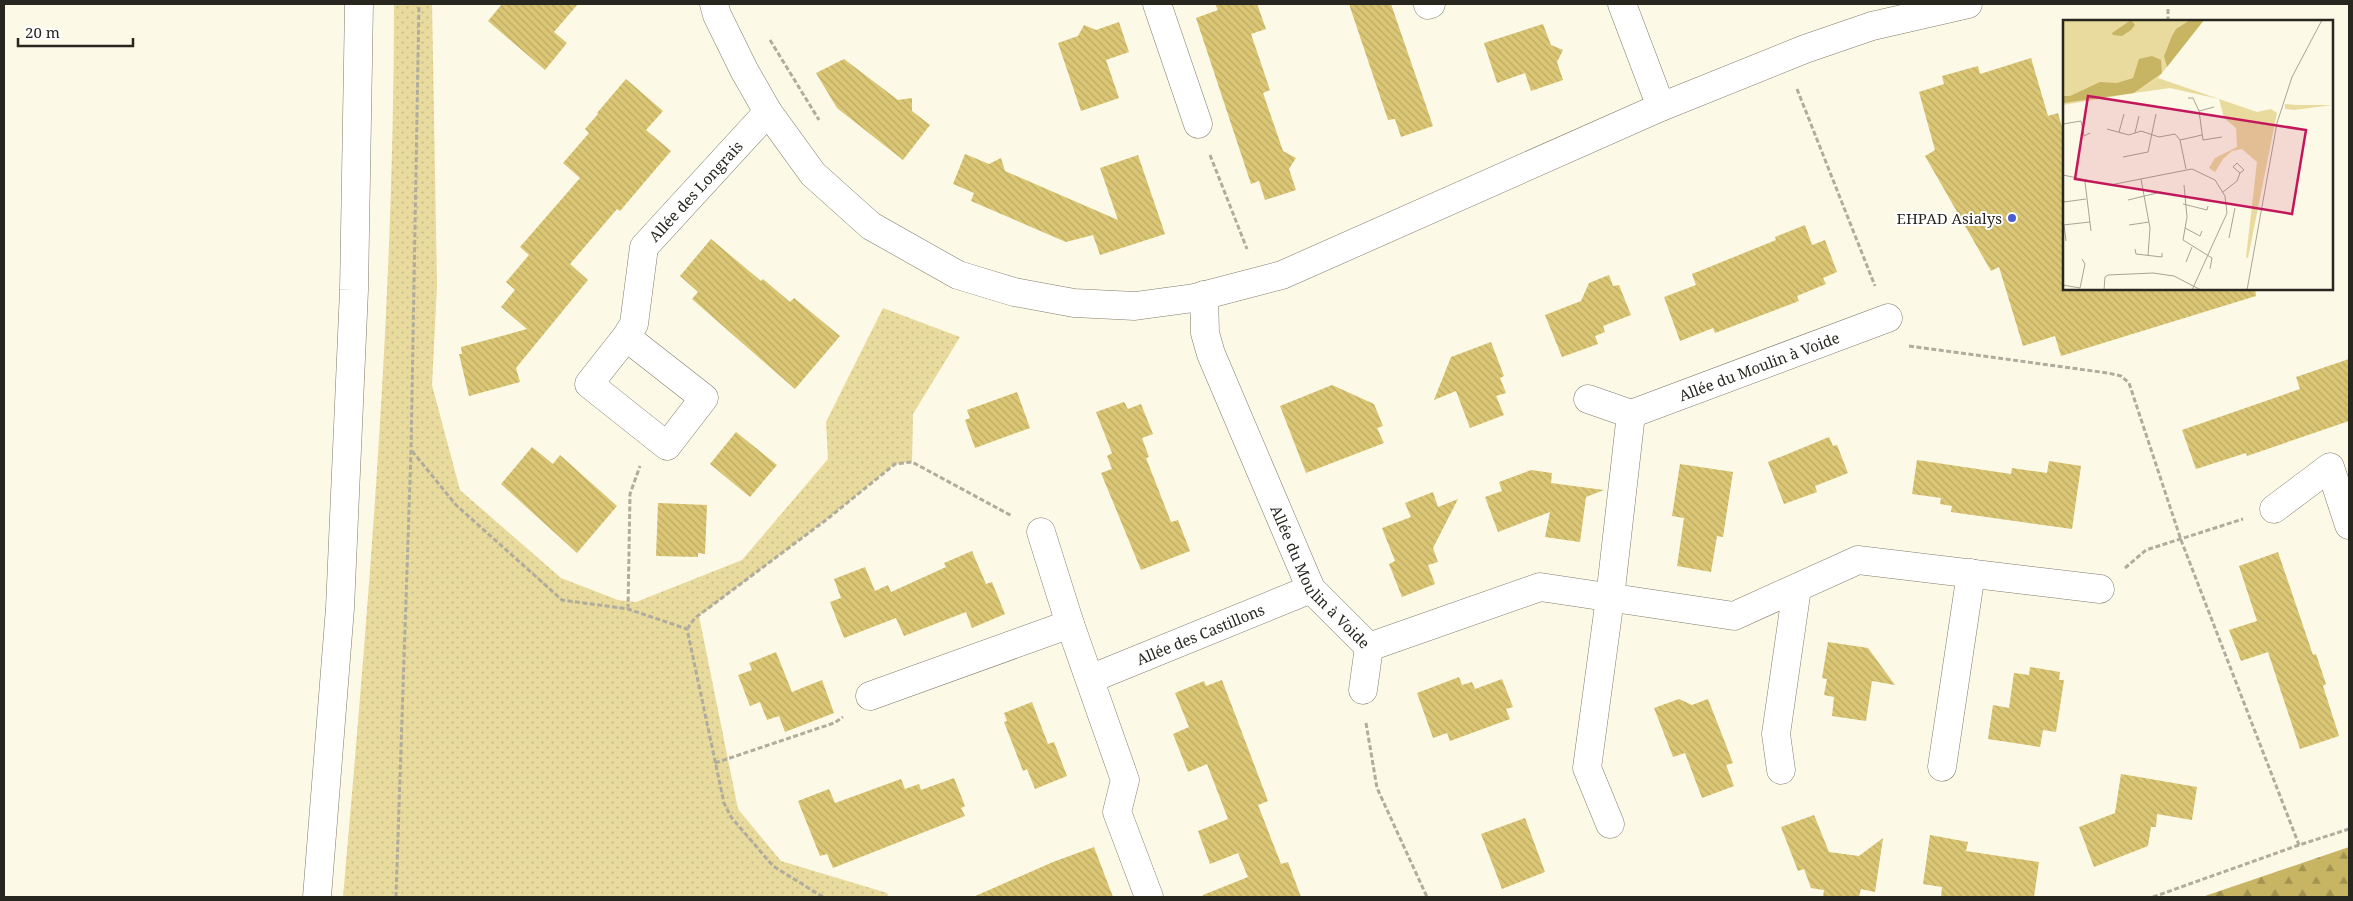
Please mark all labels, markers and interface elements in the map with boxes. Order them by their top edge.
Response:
scale bar [18,15,132,47]
inset map [2063,20,2333,290]
text: 20 m [25,22,60,42]
street label: Allée des Longrais [644,136,747,246]
place label: EHPAD Asialys [1897,208,2002,228]
marker: EHPAD Asialys [2006,212,2018,224]
street label: Allée du Moulin à Voide [1676,327,1842,405]
street label: Allée du Moulin à Voide [1266,502,1375,653]
street label: Allée des Castillons [1133,599,1268,669]

